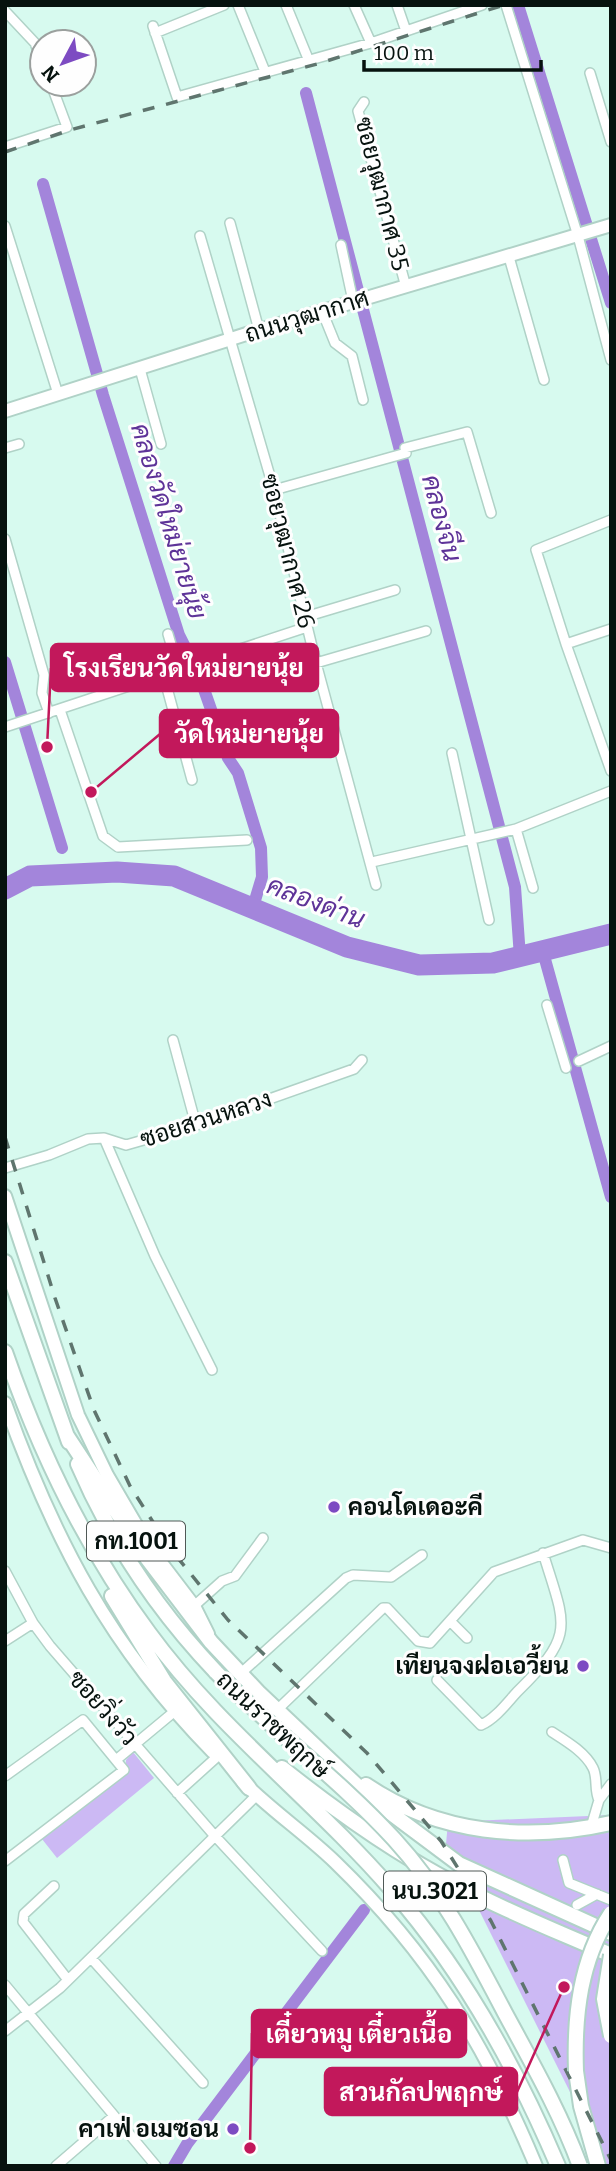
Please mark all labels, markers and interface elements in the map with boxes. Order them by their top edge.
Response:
north arrow [28,28,98,98]
scale bar [364,28,541,72]
text: 100 m [374,40,434,66]
text: N [37,60,64,87]
street label: ซอยวุฒากาศ 35 [347,114,415,274]
street label: ถนนวุฒากาศ [242,284,373,350]
water label: คลองวัดใหม่ยายนุ้ย [122,419,214,623]
street label: ซอยวุฒากาศ 26 [253,471,321,632]
water label: คลองจีน [415,471,469,565]
callout: โรงเรียนวัดใหม่ยายนุ้ย [51,644,318,691]
text: โรงเรียนวัดใหม่ยายนุ้ย [62,651,304,686]
callout: วัดใหม่ยายนุ้ย [160,710,338,757]
text: วัดใหม่ยายนุ้ย [174,717,324,752]
water label: คลองด่าน [262,870,370,935]
street label: ซอยสวนหลวง [137,1085,275,1153]
place label: คอนโดเดอะคี [348,1491,483,1521]
marker: คอนโดเดอะคี [326,1499,342,1515]
road number: กท.1001 [87,1522,185,1560]
place label: เทียนจงฝอเอวี้ยน [395,1644,569,1680]
marker: เทียนจงฝอเอวี้ยน [575,1658,591,1674]
street label: ซอยวิ่งวัว [63,1661,148,1751]
street label: ถนนราชพฤกษ์ [211,1664,337,1785]
road number: นบ.3021 [384,1872,486,1910]
text: เตี๋ยวหมู เตี๋ยวเนื้อ [266,2009,452,2052]
callout: เตี๋ยวหมู เตี๋ยวเนื้อ [252,2010,466,2057]
callout: สวนกัลปพฤกษ์ [325,2068,517,2115]
text: สวนกัลปพฤกษ์ [339,2075,503,2108]
place label: คาเฟ่ อเมซอน [79,2115,219,2143]
marker: คาเฟ่ อเมซอน [225,2121,241,2137]

